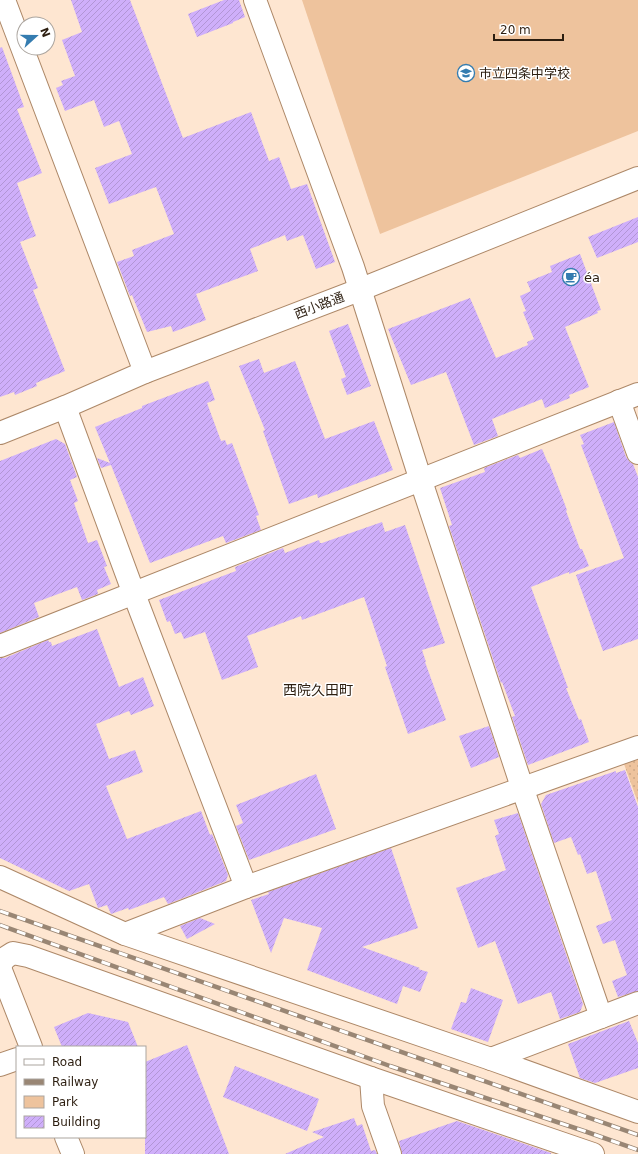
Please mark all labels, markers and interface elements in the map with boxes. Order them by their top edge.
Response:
north arrow [16,16,56,56]
scale bar [494,16,563,42]
text: 20 m [500,23,531,37]
text: N [37,26,53,39]
school or university icon: 市立四条中学校 [456,63,476,83]
place label: 市立四条中学校 [479,66,570,81]
cafe icon: éa [561,267,581,287]
place label: éa [584,270,600,285]
street label: 西小路通 [292,289,346,322]
district label: 西院久田町 [283,682,353,698]
legend [16,1046,146,1138]
text: Road [52,1055,82,1069]
text: Railway [52,1075,98,1089]
text: Park [52,1095,78,1109]
text: Building [52,1115,101,1129]

